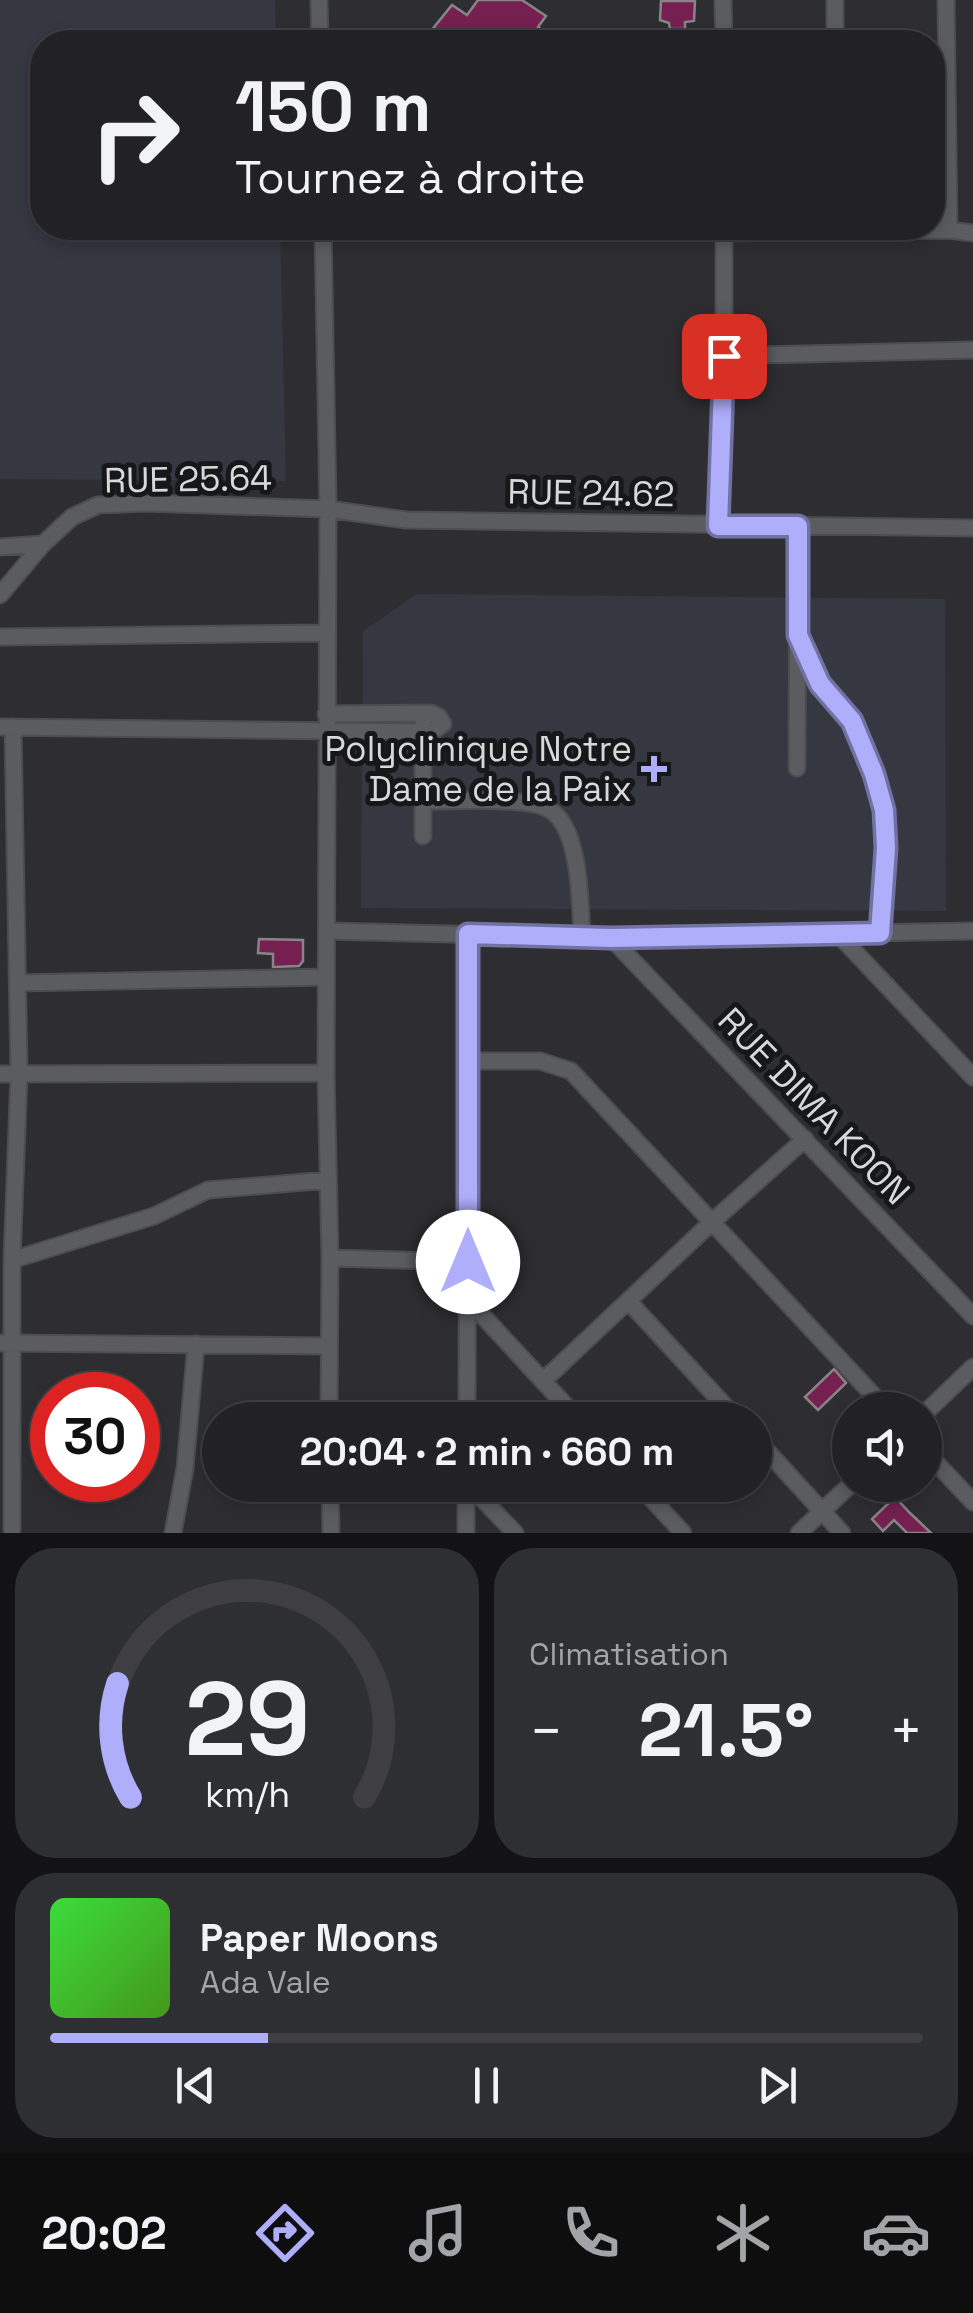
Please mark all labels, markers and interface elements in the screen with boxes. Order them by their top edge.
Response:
text: 150 m [235,62,432,151]
icon: right [70,70,200,200]
text: Tournez à droite [235,149,586,206]
pin [682,314,767,399]
icon: arrive [697,329,752,384]
street label: RUE 25.64 [104,456,272,502]
street label: RUE 24.62 [507,470,675,516]
place label: Polyclinique Notre Dame de la Paix [325,727,632,811]
marker: Polyclinique Notre Dame de la Paix [641,756,667,782]
street label: RUE DIMA KOON [709,998,919,1214]
position arrow [416,1210,520,1314]
speed limit sign: 30 [30,1372,160,1502]
map controls [832,1392,942,1502]
button: sound [832,1392,942,1502]
text: 20:04 · 2 min · 660 m [300,1428,674,1476]
text: Climatisation [529,1634,729,1674]
text: 29 [184,1653,310,1785]
text: 21.5° [638,1682,814,1778]
text: − [529,1696,563,1766]
text: + [889,1696,923,1766]
text: km/h [204,1772,290,1817]
text: Paper Moons [200,1914,439,1962]
text: Ada Vale [200,1962,331,2002]
icon: previous [168,2058,223,2113]
icon: pause [459,2058,514,2113]
icon: next [750,2058,805,2113]
icon: directions [250,2198,320,2268]
icon: music [403,2198,473,2268]
icon: phone [556,2198,626,2268]
icon: climate [708,2198,778,2268]
icon: car [861,2198,931,2268]
text: 20:02 [41,2205,167,2262]

